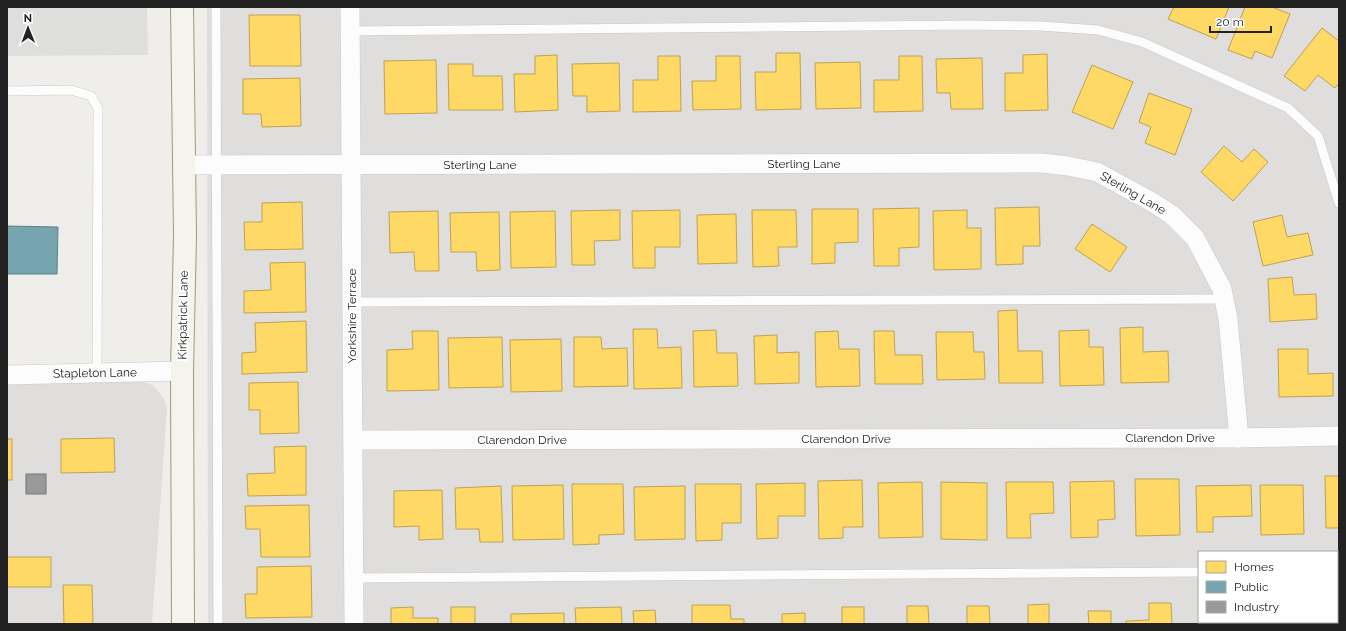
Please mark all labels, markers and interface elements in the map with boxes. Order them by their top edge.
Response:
north arrow [8,8,48,48]
scale bar [1210,8,1271,34]
text: N [24,12,32,25]
text: 20 m [1216,15,1244,29]
street label: Sterling Lane [767,157,841,171]
street label: Sterling Lane [443,158,517,172]
street label: Sterling Lane [1098,169,1168,217]
street label: Yorkshire Terrace [345,268,359,364]
street label: Kirkpatrick Lane [175,270,191,360]
street label: Stapleton Lane [53,365,137,381]
street label: Clarendon Drive [1125,431,1215,445]
street label: Clarendon Drive [801,432,891,446]
street label: Clarendon Drive [477,433,567,447]
legend [1198,551,1338,623]
text: Homes [1234,560,1274,574]
text: Public [1234,580,1269,594]
text: Industry [1234,600,1280,614]

